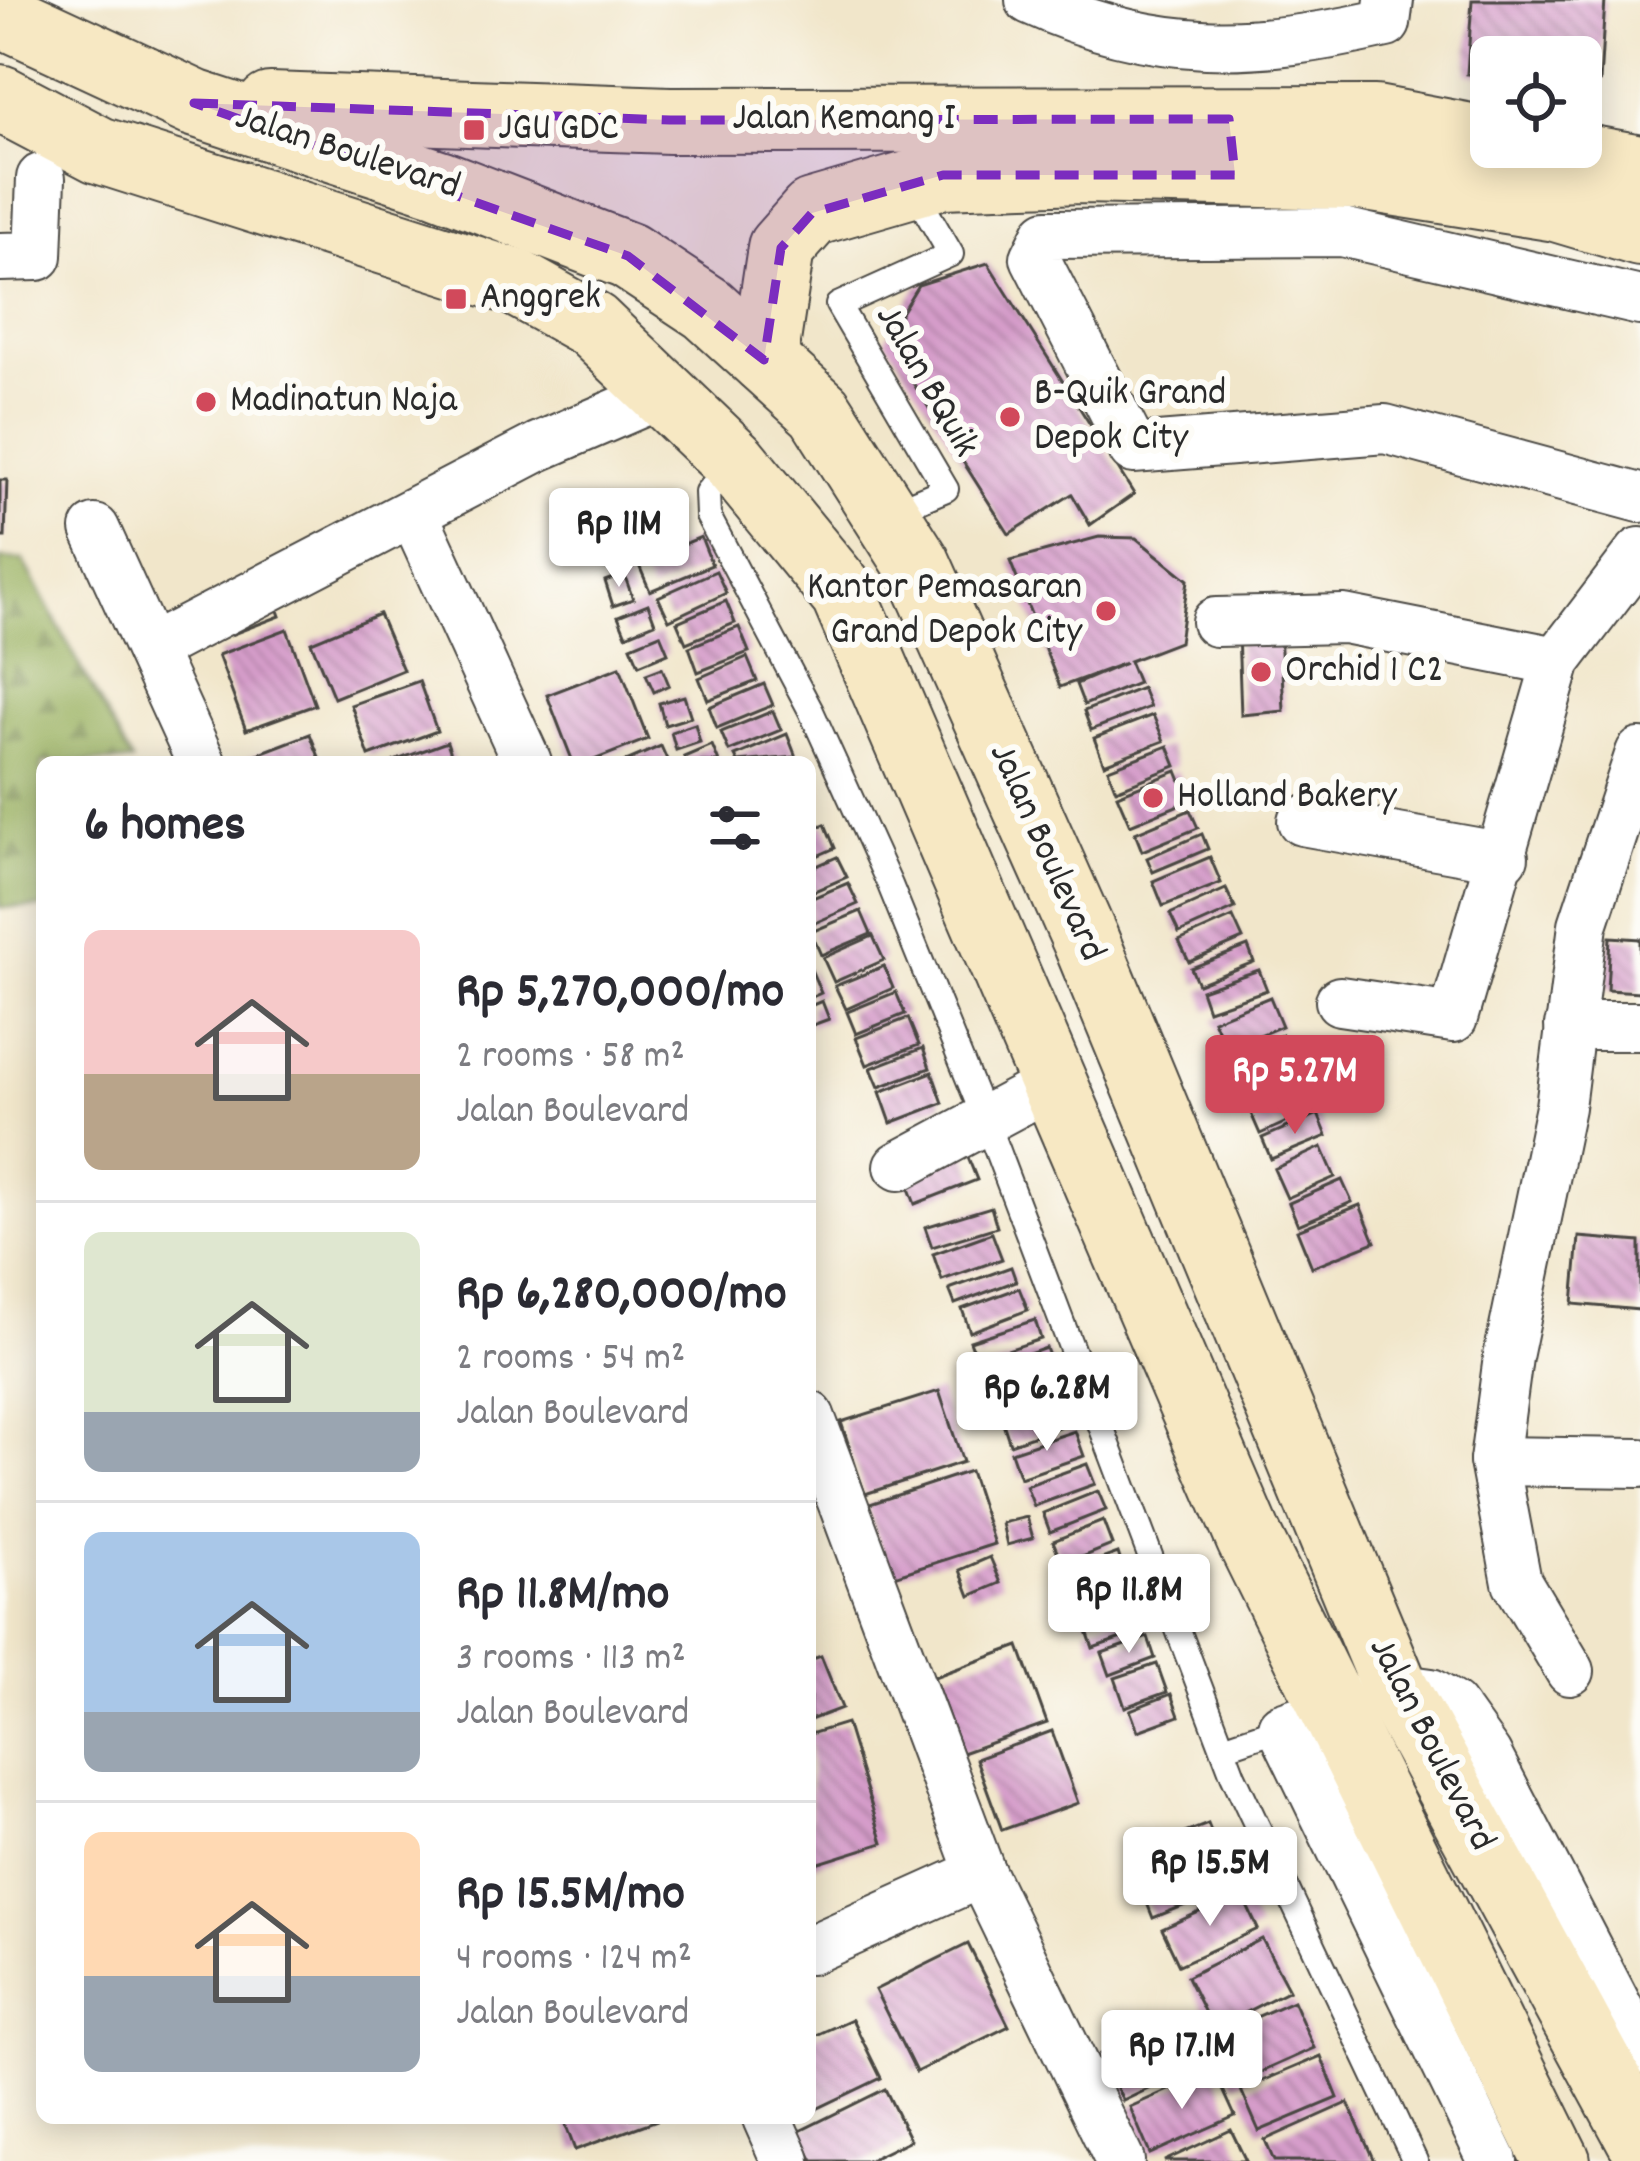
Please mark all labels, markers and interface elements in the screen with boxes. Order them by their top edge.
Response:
map controls [1470,36,1602,168]
button: locate [1470,36,1602,168]
street label: Jalan Boulevard [228,92,466,216]
street label: Jalan Kemang I [732,93,956,148]
place label: JGU GDC [498,103,619,158]
marker: JGU GDC [461,117,487,143]
place label: Anggrek [480,272,601,327]
marker: Anggrek [443,286,469,312]
street label: Jalan BQuik [859,295,991,469]
place label: B-Quik Grand Depok City [1034,368,1226,468]
place label: Madinatun Naja [230,375,458,430]
marker: Madinatun Naja [193,389,219,415]
marker: B-Quik Grand Depok City [997,404,1023,430]
pin: Rp 11M [521,488,717,590]
text: Rp 11M [576,499,662,554]
place label: Kantor Pemasaran Grand Depok City [807,562,1083,662]
marker: Kantor Pemasaran Grand Depok City [1093,598,1119,624]
place label: Orchid 1 C2 [1285,645,1444,700]
marker: Orchid 1 C2 [1248,659,1274,685]
street label: Jalan Boulevard [972,735,1118,971]
place label: Holland Bakery [1177,771,1398,826]
marker: Holland Bakery [1140,785,1166,811]
text: 6 homes [84,792,246,864]
icon: filters [702,795,768,861]
text: Rp 5,270,000/mo [456,959,784,1031]
icon: home [180,978,324,1122]
text: 2 rooms · 58 m² [456,1031,685,1086]
pin: Rp 5.27M [1171,1035,1419,1137]
text: Rp 5.27M [1232,1046,1358,1101]
text: Jalan Boulevard [456,1086,689,1141]
text: Rp 6,280,000/mo [456,1261,787,1333]
icon: home [180,1280,324,1424]
text: 2 rooms · 54 m² [456,1333,685,1388]
pin: Rp 6.28M [923,1352,1171,1454]
text: Rp 6.28M [983,1363,1111,1418]
text: Jalan Boulevard [456,1388,689,1443]
pin: Rp 11.8M [1005,1554,1253,1656]
text: Rp 11.8M/mo [456,1561,669,1633]
text: Rp 11.8M [1075,1565,1183,1620]
icon: home [180,1580,324,1724]
street label: Jalan Boulevard [1353,1629,1507,1861]
text: 3 rooms · 113 m² [456,1633,686,1688]
text: Jalan Boulevard [456,1688,689,1743]
pin: Rp 15.5M [1086,1827,1334,1929]
text: Rp 15.5M [1150,1838,1270,1893]
text: Rp 15.5M/mo [456,1861,685,1933]
icon: home [180,1880,324,2024]
text: 4 rooms · 124 m² [456,1933,692,1988]
text: Jalan Boulevard [456,1988,689,2043]
pin: Rp 17.1M [1058,2010,1306,2112]
text: Rp 17.1M [1128,2021,1236,2076]

